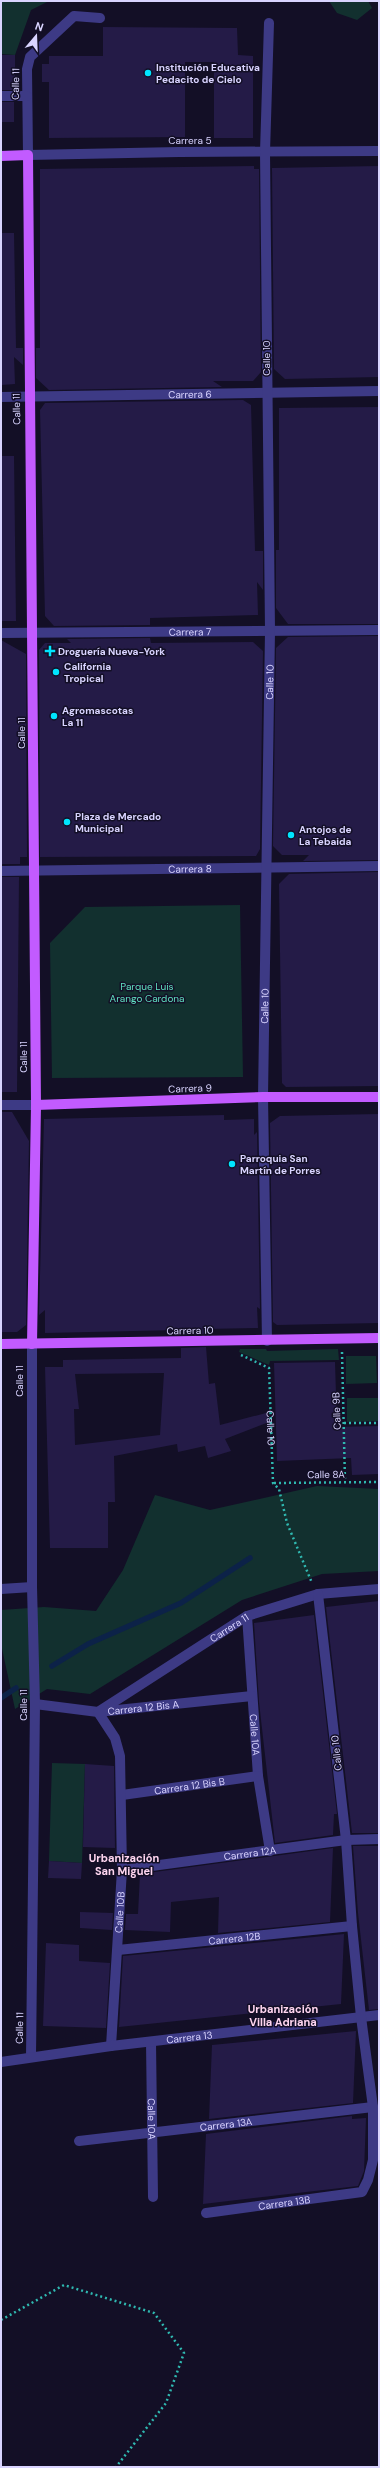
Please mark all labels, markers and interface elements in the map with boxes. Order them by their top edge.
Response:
north arrow [16,16,56,56]
text: N [33,19,45,34]
place label: Institución Educativa Pedacito de Cielo [156,61,260,86]
street label: Calle 11 [9,68,22,100]
marker: Institución Educativa Pedacito de Cielo [143,68,153,78]
street label: Carrera 5 [168,134,212,147]
street label: Calle 10 [260,340,273,376]
street label: Carrera 6 [168,388,212,401]
street label: Calle 11 [10,393,23,425]
street label: Carrera 7 [169,625,211,639]
place label: Droguería Nueva-York [58,645,165,658]
marker: Droguería Nueva-York [45,646,55,656]
place label: California Tropical [64,660,111,685]
street label: Calle 10 [263,664,277,700]
marker: California Tropical [51,667,61,677]
place label: Agromascotas La 11 [62,704,133,729]
marker: Agromascotas La 11 [49,711,59,721]
street label: Calle 11 [15,717,28,749]
place label: Plaza de Mercado Municipal [75,810,161,835]
marker: Plaza de Mercado Municipal [62,817,72,827]
place label: Antojos de La Tebaida [299,823,352,848]
marker: Antojos de La Tebaida [286,830,296,840]
street label: Carrera 8 [168,862,212,876]
park label: Parque Luis Arango Cardona [110,980,185,1005]
street label: Calle 10 [258,988,272,1024]
street label: Calle 11 [17,1041,30,1073]
street label: Carrera 9 [168,1081,212,1096]
place label: Parroquia San Martín de Porres [240,1152,321,1177]
marker: Parroquia San Martín de Porres [227,1159,237,1169]
street label: Carrera 10 [166,1324,214,1337]
street label: Calle 11 [13,1365,26,1397]
street label: Calle 9B [329,1392,344,1430]
street label: Calle 10 [263,1410,278,1446]
street label: Calle 8A [307,1468,345,1481]
street label: Carrera 11 [207,1611,251,1645]
street label: Calle 11 [17,1689,30,1721]
street label: Carrera 12 Bis A [107,1698,180,1718]
street label: Calle 10A [247,1714,263,1756]
street label: Calle 10 [328,1735,345,1771]
street label: Carrera 12 Bis B [153,1775,226,1797]
street label: Carrera 12A [223,1843,277,1863]
district label: Urbanización San Miguel [89,1851,159,1878]
street label: Calle 10B [112,1891,128,1933]
street label: Carrera 12B [208,1929,261,1948]
district label: Urbanización Villa Adriana [248,2002,318,2029]
street label: Calle 11 [13,2012,26,2044]
street label: Carrera 13 [166,2028,213,2047]
street label: Calle 10A [145,2098,158,2140]
street label: Carrera 13A [199,2115,253,2134]
street label: Carrera 13B [258,2193,311,2213]

